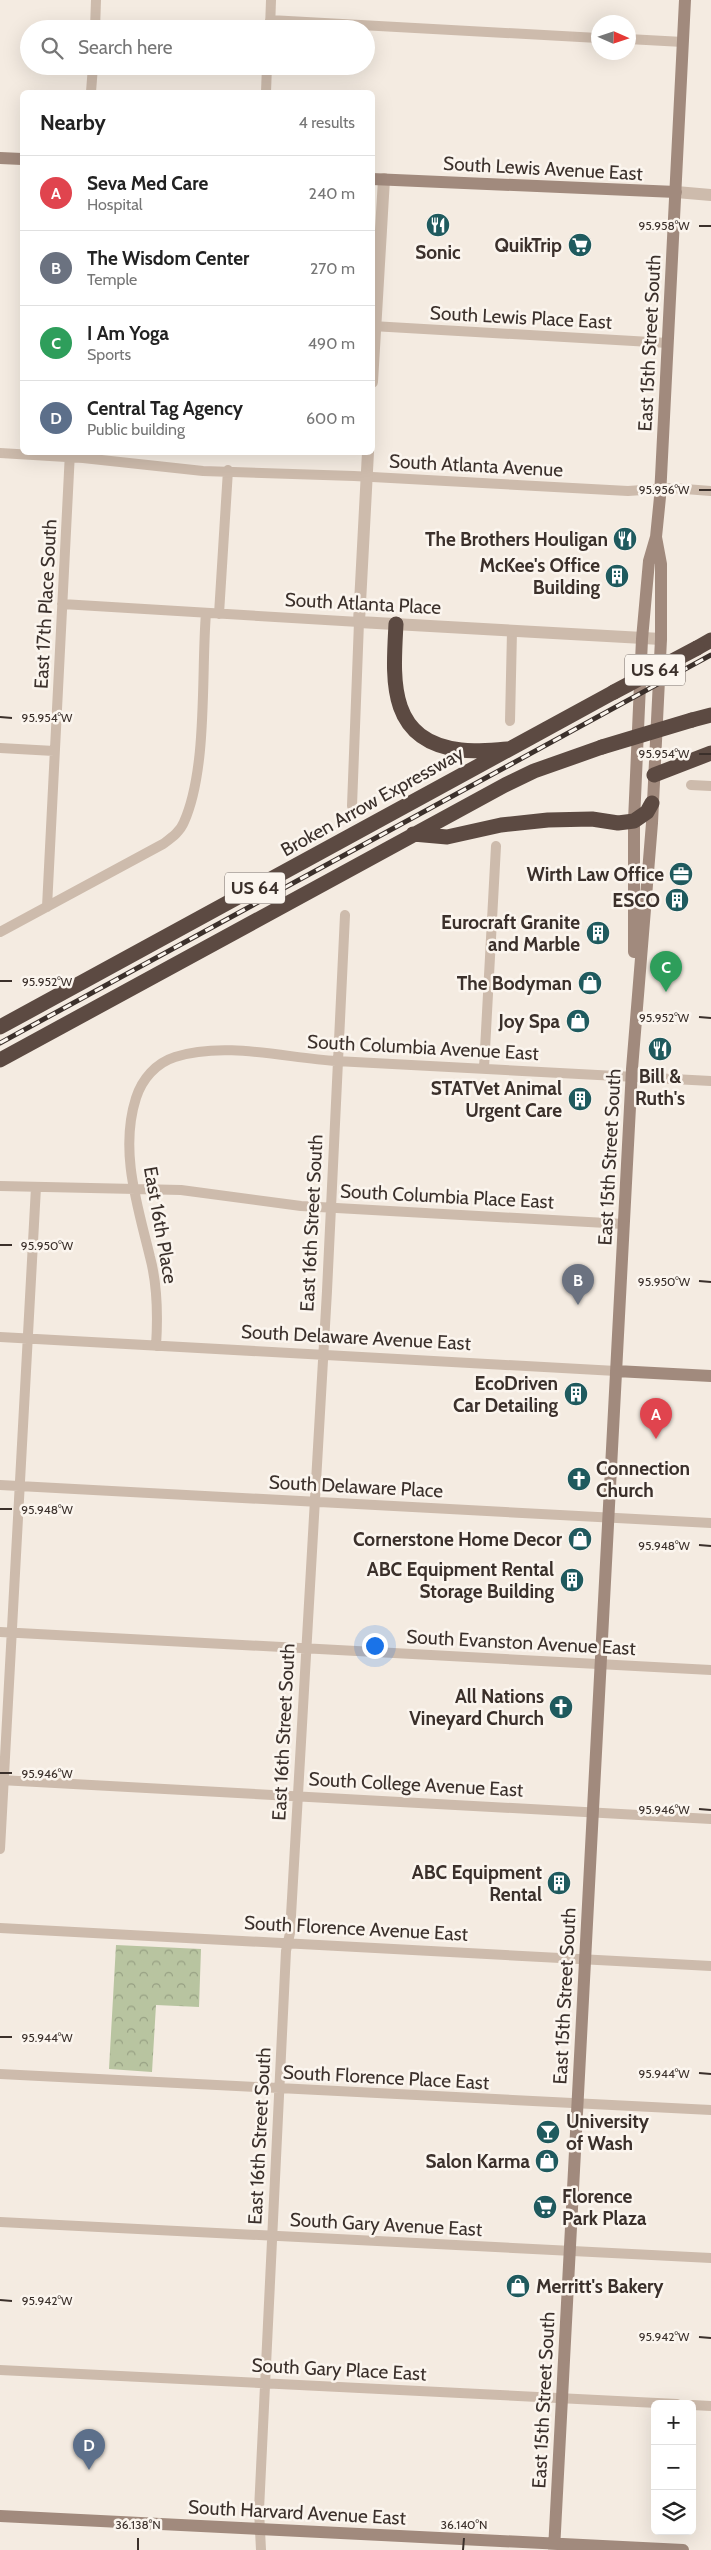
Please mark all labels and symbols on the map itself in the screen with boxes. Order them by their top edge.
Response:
north arrow [591,15,636,60]
street label: South Lewis Avenue East [443,152,644,185]
restaurant icon: Sonic [425,212,451,238]
text: 95.958°W [638,218,690,233]
supermarket icon: QuikTrip [567,232,593,258]
place label: QuikTrip [494,234,562,257]
place label: Sonic [415,241,461,264]
street label: East 15th Street South [633,254,666,432]
street label: South Lewis Place East [429,301,613,334]
street label: South Atlanta Avenue [388,449,564,482]
text: 95.956°W [639,482,690,497]
street label: East 17th Place South [30,519,61,690]
restaurant icon: The Brothers Houligan [612,526,638,552]
place label: The Brothers Houligan [425,528,608,551]
place label: McKee's Office Building [479,554,600,599]
building icon: McKee's Office Building [604,563,630,589]
street label: South Atlanta Place [284,588,442,619]
road number: US 64 [625,654,685,686]
text: 95.954°W [22,710,73,725]
street label: Broken Arrow Expressway [277,741,468,861]
text: 95.954°W [639,746,690,761]
office icon: Wirth Law Office [668,861,694,887]
place label: Wirth Law Office [527,863,664,886]
road number: US 64 [225,872,285,904]
building icon: ESCO [664,887,690,913]
place label: ESCO [612,889,660,912]
place label: Eurocraft Granite and Marble [441,911,580,956]
building icon: Eurocraft Granite and Marble [585,920,611,946]
pin: C [650,951,682,992]
shop icon: The Bodyman [577,970,603,996]
place label: The Bodyman [457,972,572,995]
text: 95.952°W [22,974,73,989]
shop icon: Joy Spa [565,1008,591,1034]
place label: Joy Spa [498,1010,561,1033]
text: 95.952°W [639,1010,690,1025]
street label: South Columbia Avenue East [307,1030,540,1065]
restaurant icon: Bill & Ruth's [647,1036,673,1062]
place label: Bill & Ruth's [635,1065,685,1110]
street label: East 15th Street South [593,1068,626,1246]
place label: STATVet Animal Urgent Care [431,1077,562,1122]
building icon: STATVet Animal Urgent Care [567,1086,593,1112]
street label: East 16th Street South [295,1134,328,1312]
street label: East 16th Place [139,1165,182,1286]
street label: South Columbia Place East [339,1179,555,1214]
text: 95.950°W [21,1238,74,1253]
pin: B [562,1264,594,1305]
text: 95.950°W [638,1274,691,1289]
street label: South Delaware Avenue East [240,1320,472,1355]
place label: EcoDriven Car Detailing [453,1372,558,1417]
building icon: EcoDriven Car Detailing [563,1381,589,1407]
pin: A [640,1398,672,1439]
place label: Connection Church [596,1457,690,1502]
church icon: Connection Church [566,1466,592,1492]
street label: South Delaware Place [268,1470,444,1503]
text: 95.948°W [21,1502,73,1517]
shop icon: Cornerstone Home Decor [567,1526,593,1552]
place label: Cornerstone Home Decor [353,1528,563,1551]
text: 95.948°W [638,1538,690,1553]
place label: ABC Equipment Rental Storage Building [367,1558,554,1603]
building icon: ABC Equipment Rental Storage Building [559,1567,585,1593]
street label: South Evanston Avenue East [406,1625,637,1660]
your location [362,1633,388,1659]
street label: East 16th Street South [267,1643,300,1821]
place label: All Nations Vineyard Church [409,1685,544,1730]
church icon: All Nations Vineyard Church [548,1694,574,1720]
text: 95.946°W [21,1766,73,1781]
street label: South College Avenue East [308,1767,524,1802]
text: 95.946°W [638,1802,690,1817]
place label: ABC Equipment Rental [412,1861,542,1906]
building icon: ABC Equipment Rental [546,1870,572,1896]
street label: East 15th Street South [548,1907,581,2085]
street label: South Florence Avenue East [243,1911,469,1946]
text: 95.944°W [21,2030,73,2045]
street label: East 16th Street South [243,2047,276,2225]
street label: South Florence Place East [282,2061,490,2094]
text: 95.944°W [638,2066,690,2081]
place label: University of Wash [566,2110,650,2155]
bar icon: University of Wash [535,2119,561,2145]
shop icon: Salon Karma [534,2148,560,2174]
place label: Salon Karma [425,2150,531,2173]
place label: Florence Park Plaza [562,2185,647,2230]
supermarket icon: Florence Park Plaza [532,2194,558,2220]
street label: South Gary Avenue East [289,2208,483,2241]
shop icon: Merritt's Bakery [505,2273,531,2299]
place label: Merritt's Bakery [536,2275,664,2298]
text: 95.942°W [22,2293,73,2308]
street label: East 15th Street South [527,2311,560,2489]
text: 95.942°W [639,2329,690,2344]
street label: South Gary Place East [251,2353,428,2386]
pin: D [73,2429,105,2470]
street label: South Harvard Avenue East [187,2495,407,2530]
text: 36.138°N [115,2517,161,2532]
text: 36.140°N [441,2517,487,2532]

